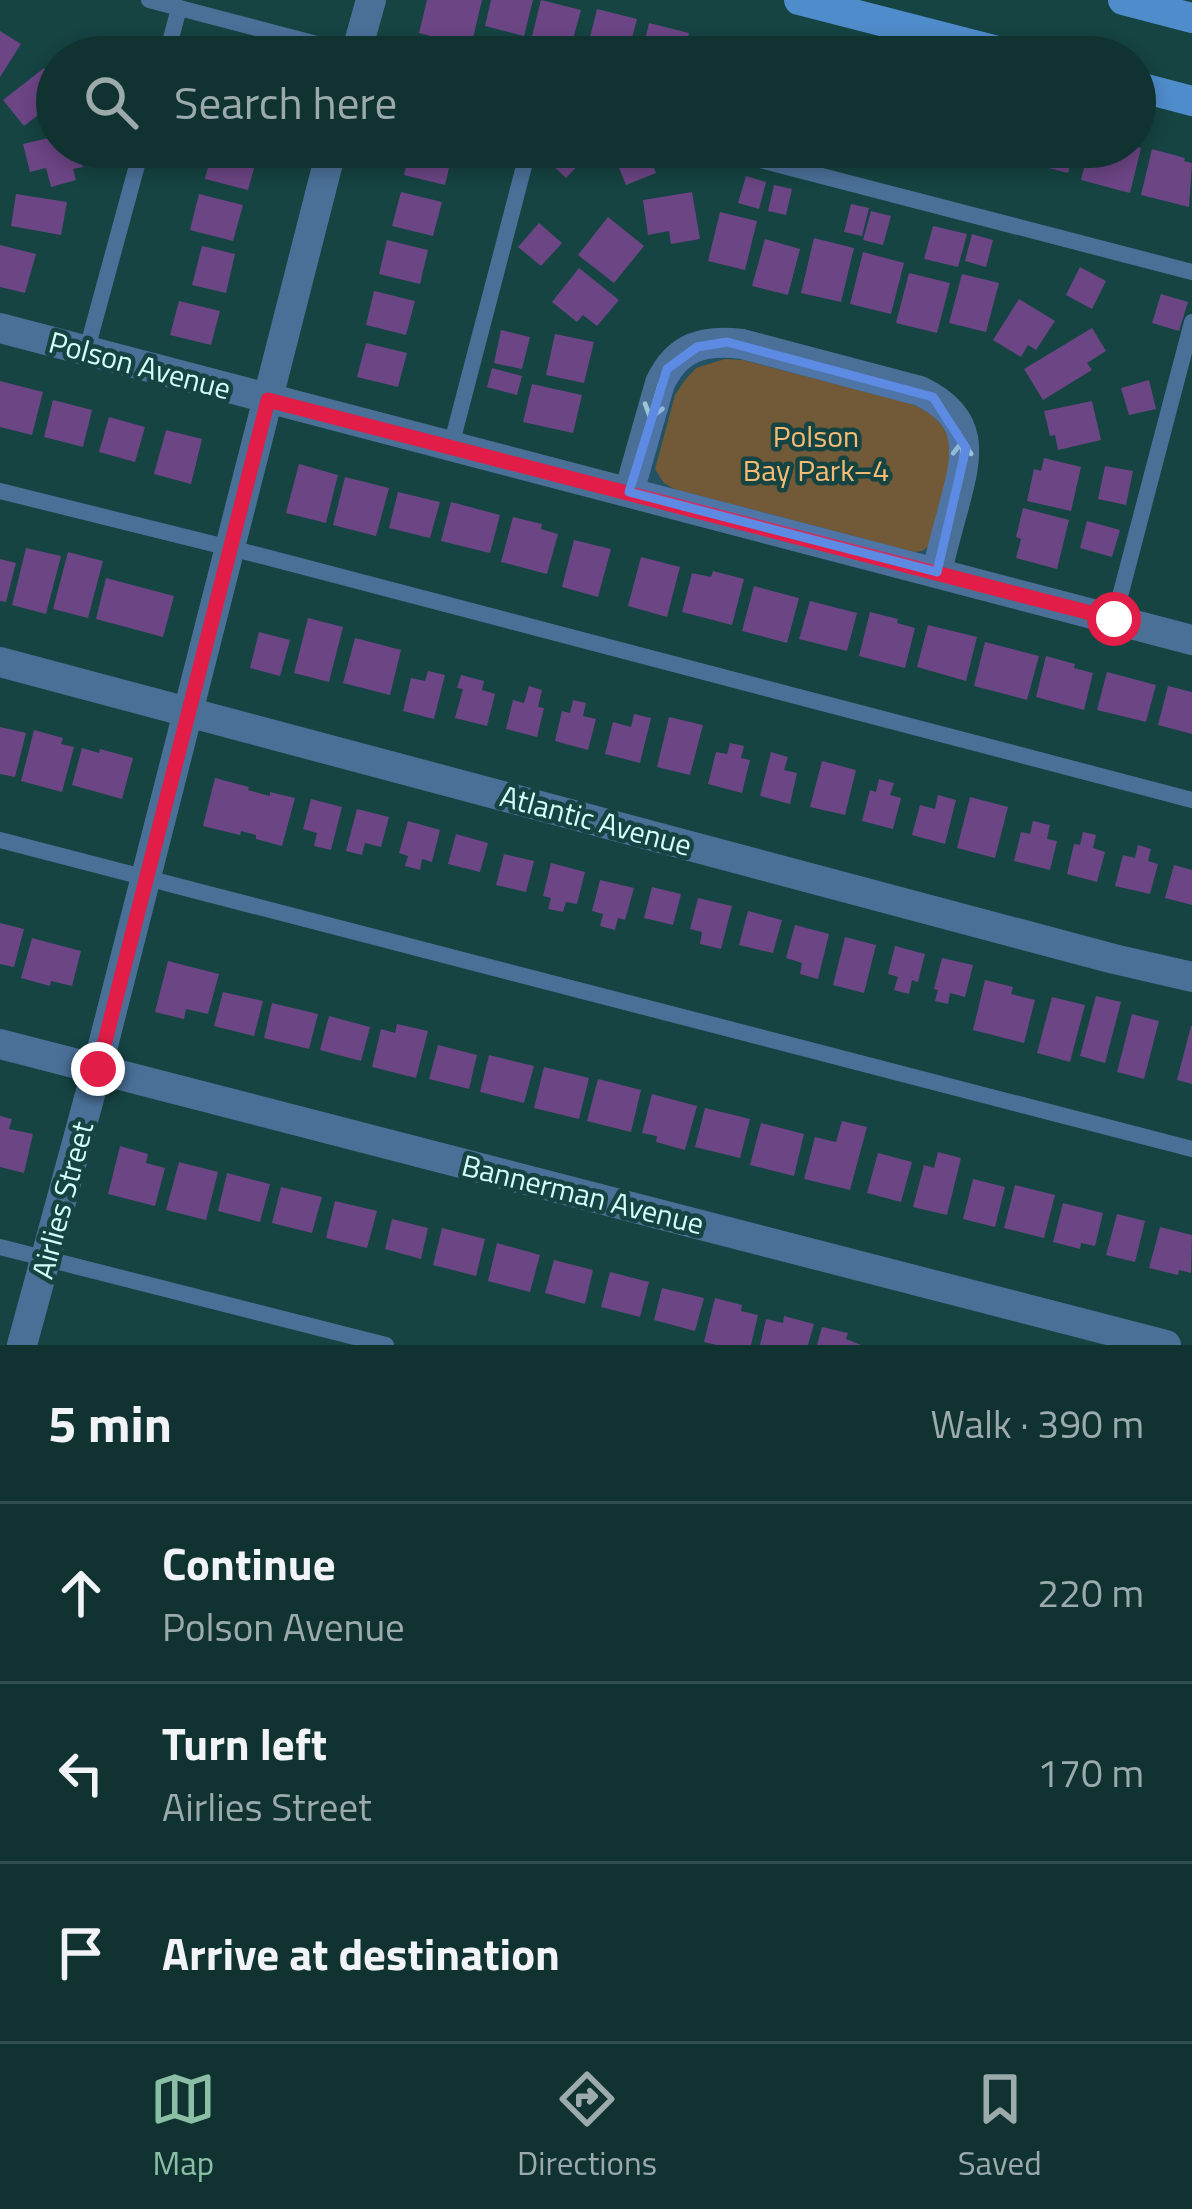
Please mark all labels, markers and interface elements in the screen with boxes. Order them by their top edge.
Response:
search box [36,36,1156,168]
text: Search here [174,68,397,136]
icon: search [78,69,144,135]
street label: Polson Avenue [44,319,236,411]
one-way arrow [643,382,665,420]
park label: Polson Bay Park–4 [743,413,889,493]
one-way arrow [951,440,974,479]
route start [1087,592,1141,646]
street label: Atlantic Avenue [495,772,697,868]
route end [71,1042,125,1096]
street label: Airlies Street [19,1116,105,1284]
street label: Bannerman Avenue [457,1142,709,1246]
text: 5 min [48,1384,172,1462]
text: Walk · 390 m [930,1394,1144,1453]
text: Continue [162,1529,336,1597]
icon: ahead [48,1560,114,1626]
text: 220 m [1037,1563,1144,1622]
text: Polson Avenue [162,1597,405,1656]
text: Turn left [162,1709,327,1777]
icon: left [48,1740,114,1806]
text: 170 m [1037,1743,1144,1802]
text: Airlies Street [162,1777,372,1836]
text: Arrive at destination [162,1919,560,1987]
icon: arrive [48,1920,114,1986]
tab: Map [150,2066,216,2188]
tab: Directions [517,2066,657,2188]
tab: Saved [958,2066,1042,2188]

